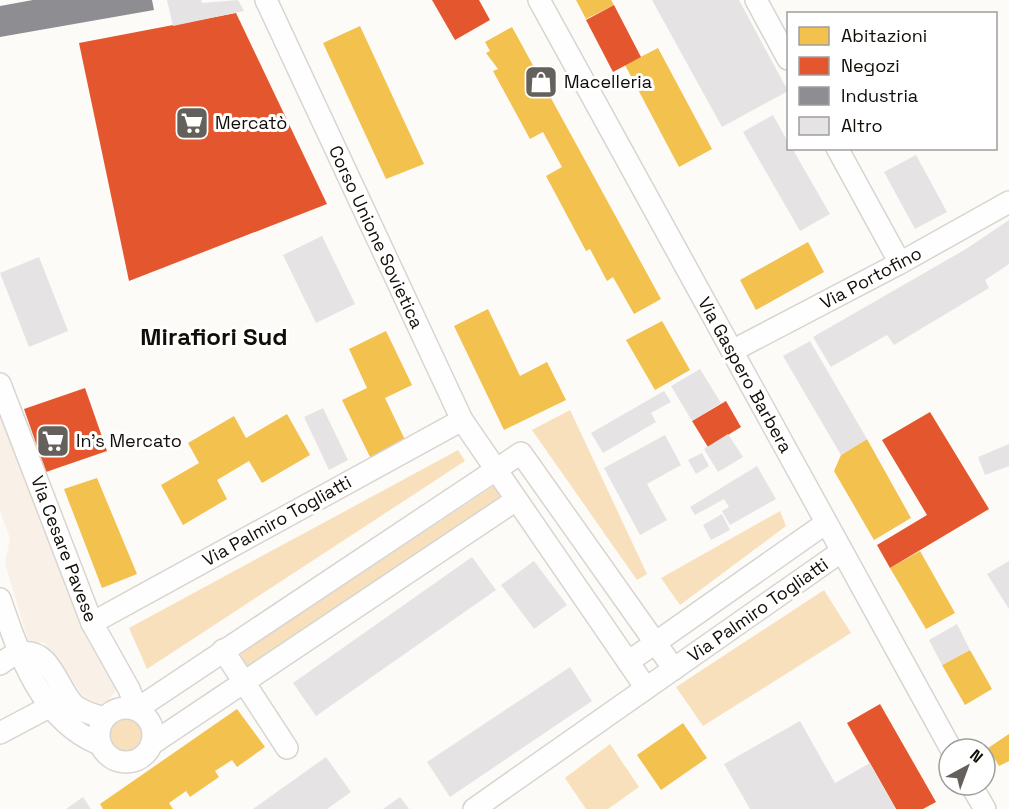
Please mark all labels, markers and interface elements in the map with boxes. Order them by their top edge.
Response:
legend [787,12,997,150]
text: Abitazioni [841,24,927,47]
text: Negozi [841,54,900,77]
shop icon: Macelleria [523,64,559,100]
place label: Macelleria [564,70,652,93]
text: Industria [841,84,918,107]
supermarket icon: Mercatò [174,105,210,141]
place label: Mercatò [215,111,287,134]
text: Altro [841,114,883,137]
street label: Corso Unione Sovietica [324,142,429,332]
street label: Via Portofino [816,241,926,314]
street label: Via Gaspero Barbera [693,293,798,457]
district label: Mirafiori Sud [140,321,288,352]
supermarket icon: In's Mercato [35,423,71,459]
place label: In's Mercato [76,429,182,452]
street label: Via Palmiro Togliatti [198,470,355,571]
street label: Via Cesare Pavese [26,472,103,625]
street label: Via Palmiro Togliatti [683,552,833,667]
north arrow [937,737,997,797]
text: N [966,745,987,768]

